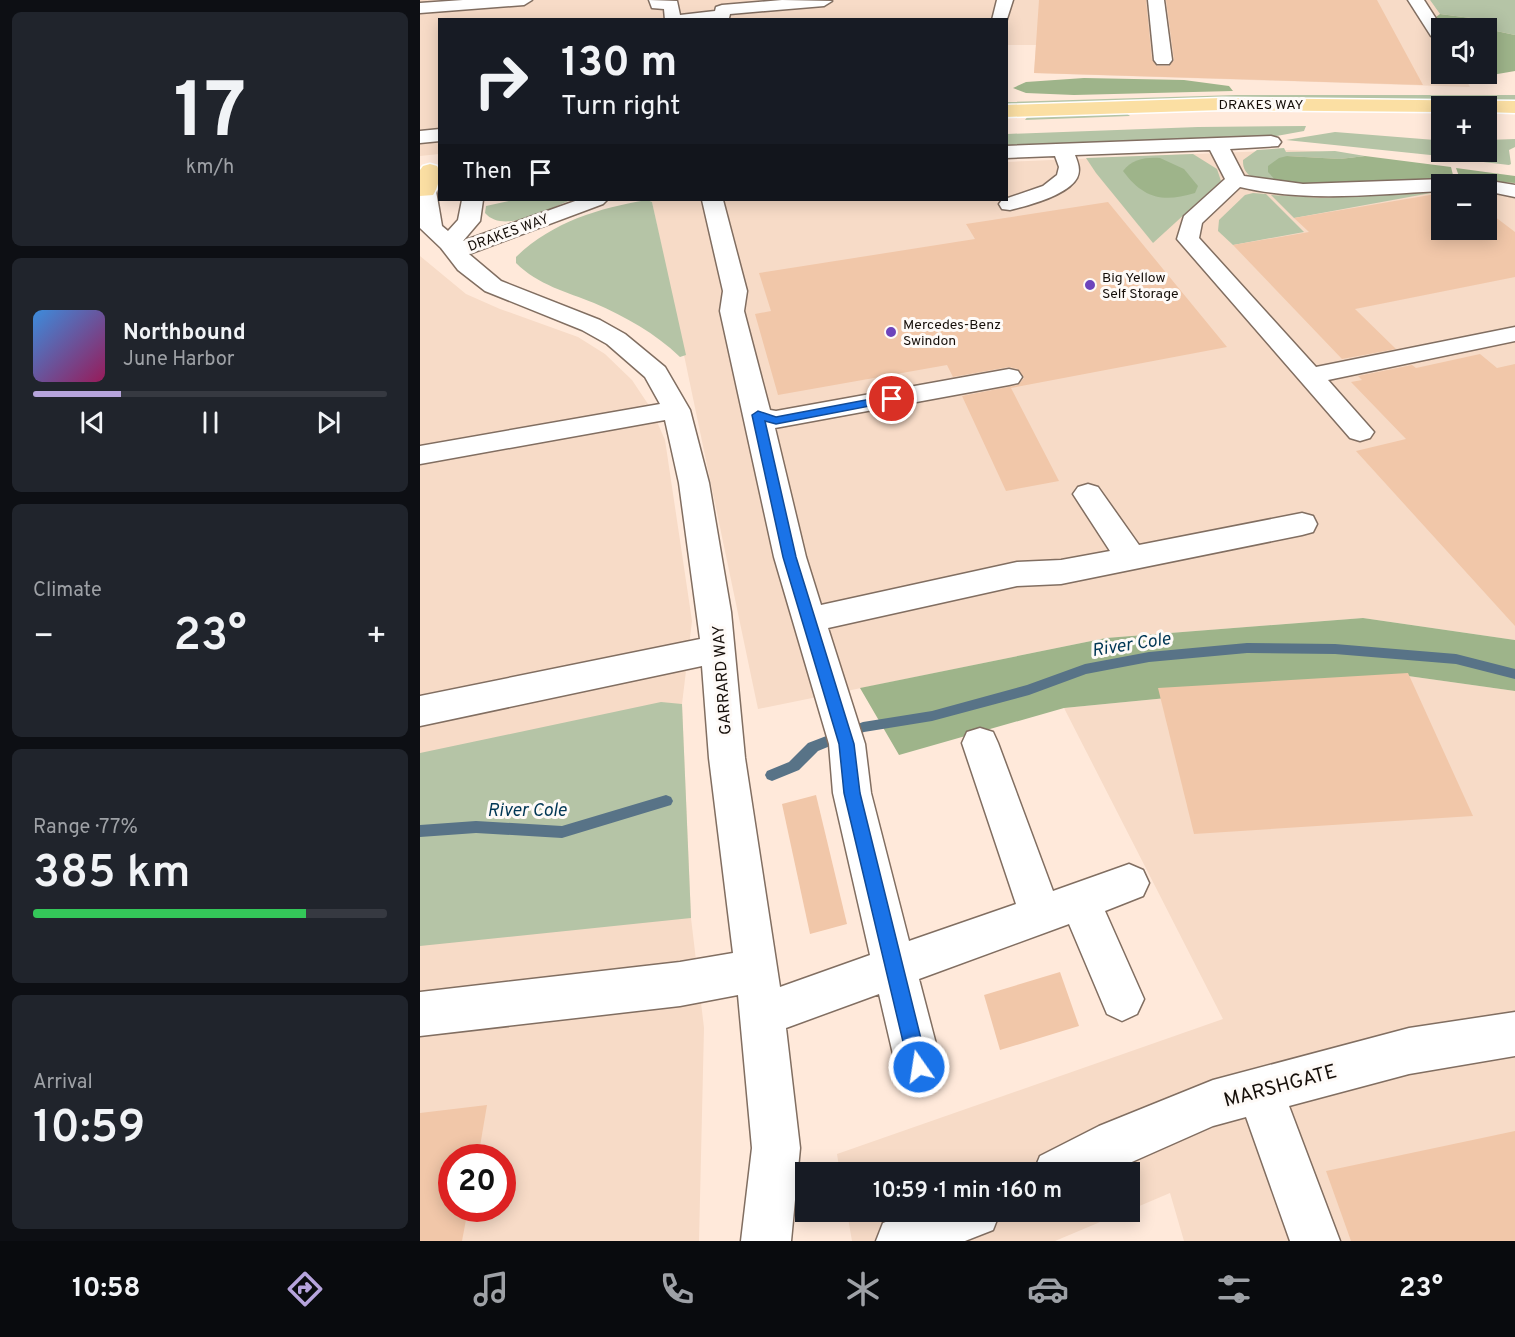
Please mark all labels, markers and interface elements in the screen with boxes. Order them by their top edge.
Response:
map controls [1431,18,1497,240]
button: sound [1431,18,1497,84]
text: 130 m [561,38,677,91]
icon: right [462,42,540,120]
text: 17 [174,66,246,165]
text: Turn right [561,90,680,124]
button: + [1431,96,1497,162]
street label: DRAKES WAY [1219,97,1303,114]
text: km/h [186,155,234,181]
icon: arrive [524,156,557,189]
text: Then [462,159,512,186]
button: − [1431,174,1497,240]
street label: DRAKES WAY [466,211,551,256]
place label: Big Yellow Self Storage [1102,270,1179,303]
marker: Big Yellow Self Storage [1083,278,1097,292]
place label: Mercedes-Benz Swindon [903,317,1001,350]
text: Northbound [123,320,246,347]
marker: Mercedes-Benz Swindon [884,325,898,339]
text: June Harbor [123,347,235,373]
pin [866,373,917,424]
icon: arrive [875,382,908,415]
icon: previous [76,406,109,439]
icon: pause [194,406,227,439]
icon: next [312,406,345,439]
text: Climate [33,578,102,604]
text: 23° [173,609,247,666]
text: − [33,617,54,659]
text: + [366,617,387,659]
street label: GARRARD WAY [709,624,737,735]
water label: River Cole [1090,628,1173,663]
water label: River Cole [487,800,567,823]
text: Range · 77% [33,815,138,841]
text: 385 km [33,846,191,903]
position arrow [887,1035,951,1099]
street label: MARSHGATE [1221,1059,1340,1115]
text: Arrival [33,1070,93,1096]
text: 10:59 [33,1101,146,1158]
speed limit sign: 20 [438,1144,516,1222]
text: 10:59 · 1 min · 160 m [873,1178,1062,1205]
icon: directions [284,1268,326,1310]
icon: music [470,1268,512,1310]
icon: phone [656,1268,698,1310]
icon: climate [842,1268,884,1310]
icon: car [1027,1268,1069,1310]
icon: filters [1213,1268,1255,1310]
text: 10:58 [72,1272,140,1306]
text: 23° [1399,1272,1443,1306]

